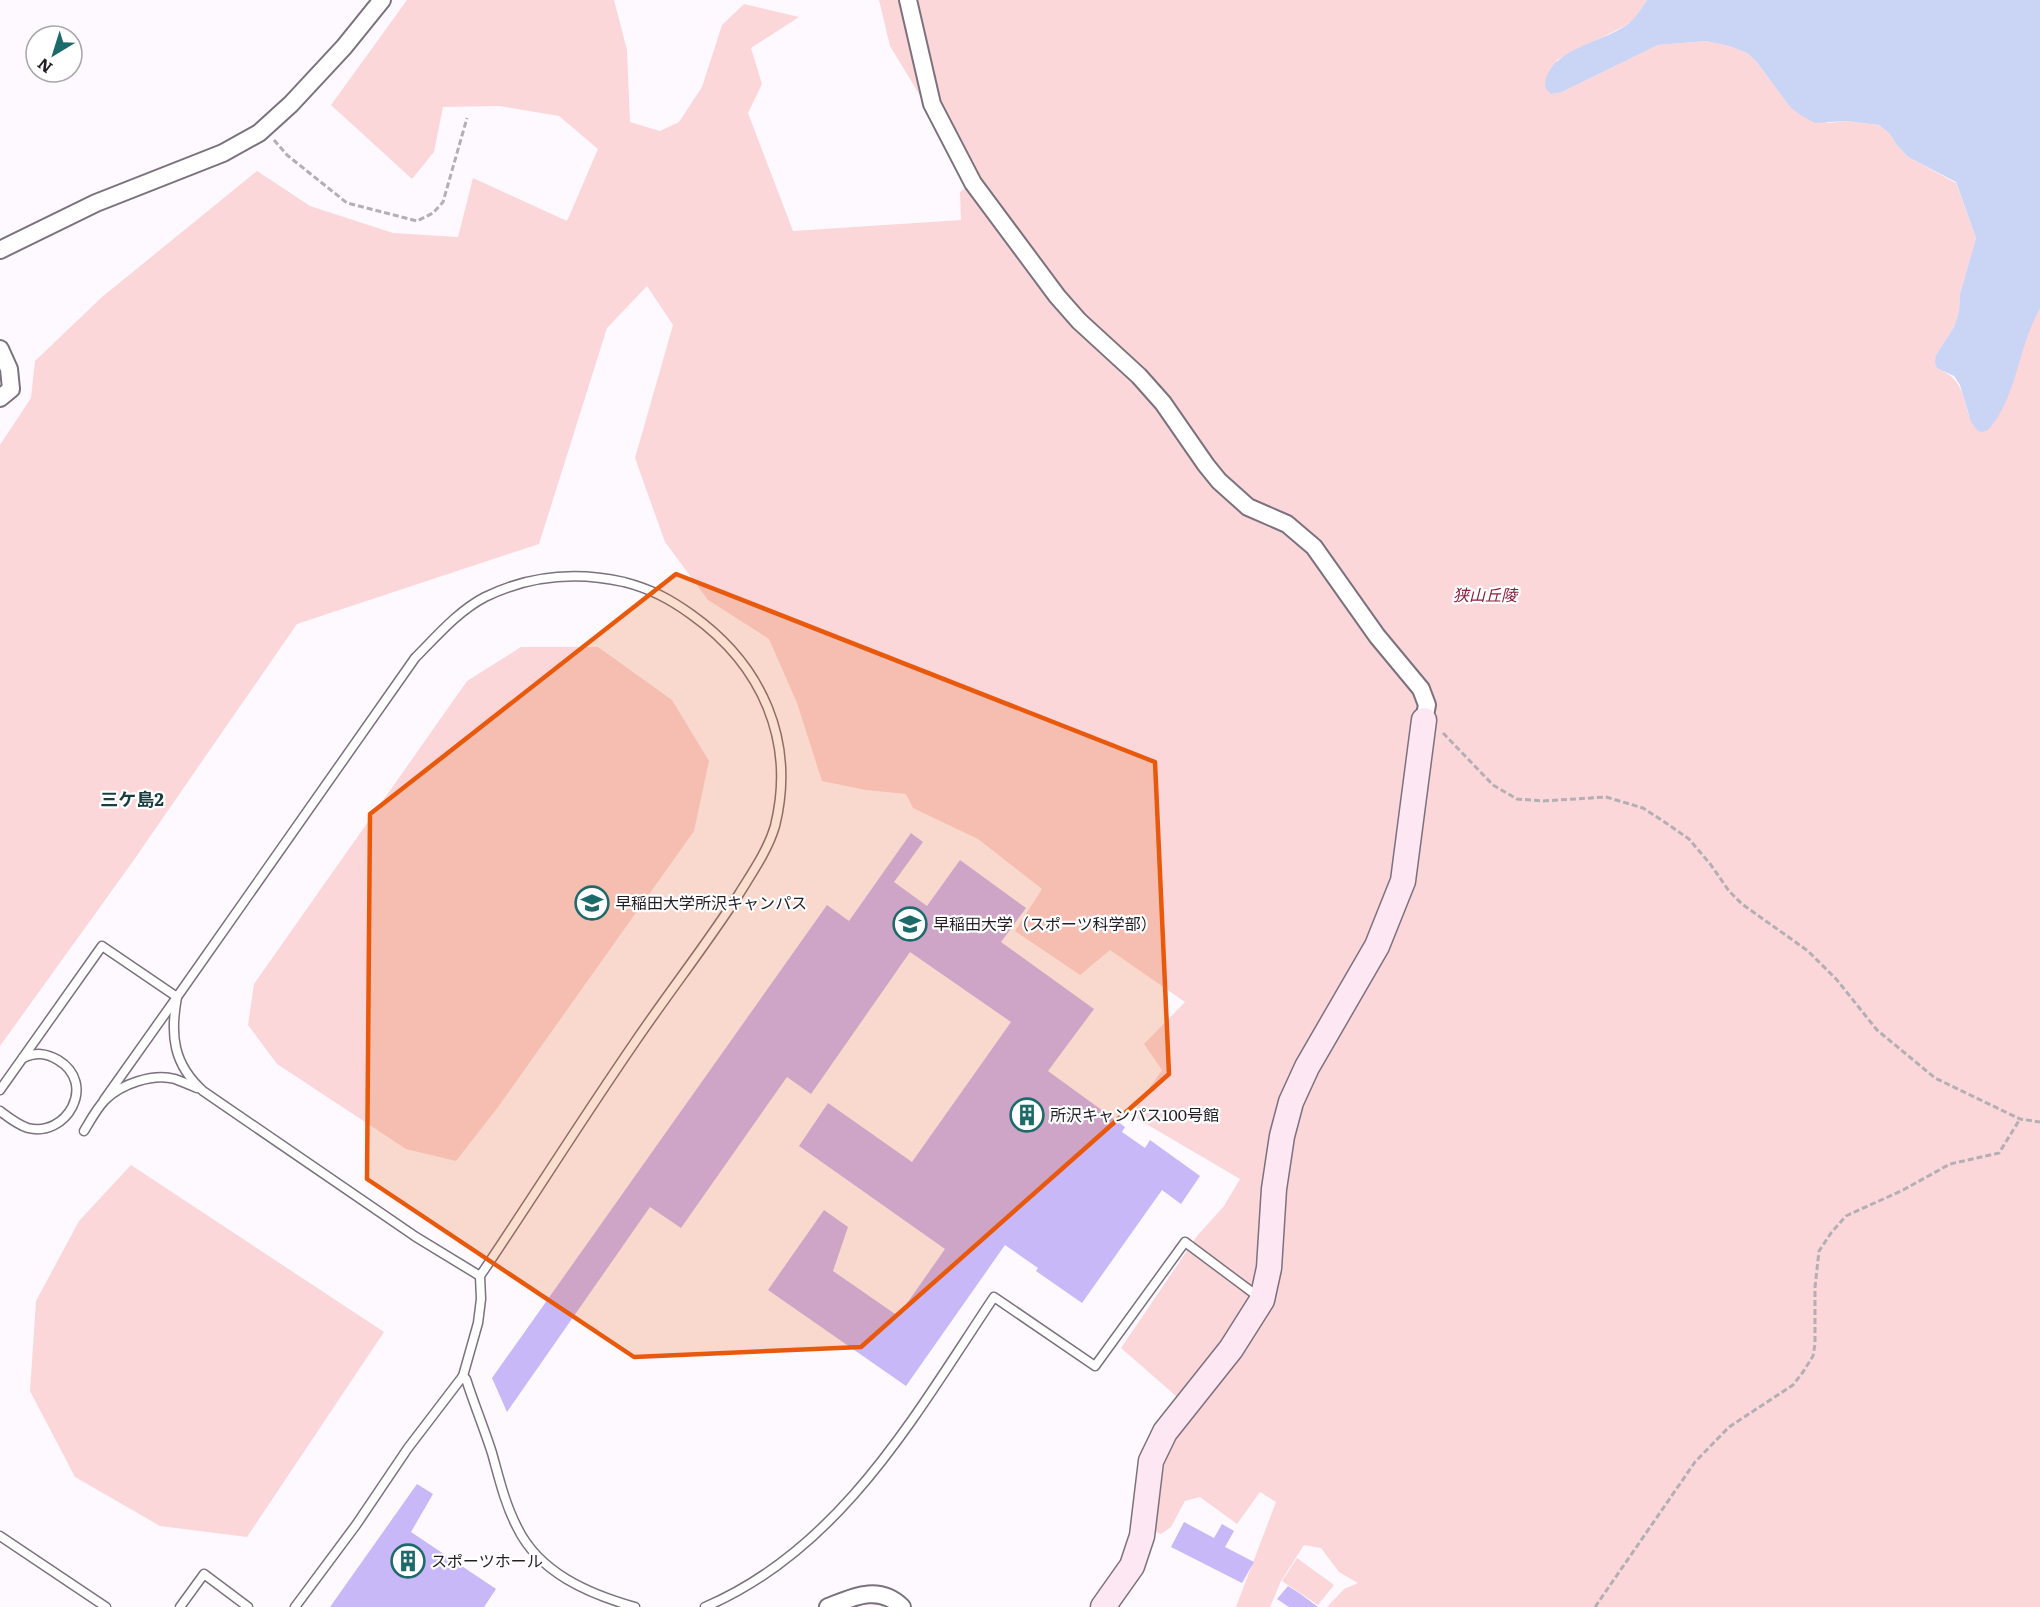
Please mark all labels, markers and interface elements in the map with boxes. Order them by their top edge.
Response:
north arrow [24,24,84,84]
text: N [31,53,57,80]
park label: 狭山丘陵 [1453,582,1519,606]
district label: 三ケ島2 [100,785,164,812]
school or university icon: 早稲田大学所沢キャンパス [574,885,610,921]
place label: 早稲田大学所沢キャンパス [615,890,807,914]
school or university icon: 早稲田大学（スポーツ科学部） [892,906,928,942]
place label: 早稲田大学（スポーツ科学部） [933,911,1157,935]
building icon: 所沢キャンパス100号館 [1009,1097,1045,1133]
place label: 所沢キャンパス100号館 [1050,1102,1219,1126]
building icon: スポーツホール [390,1543,426,1579]
place label: スポーツホール [431,1548,543,1572]

